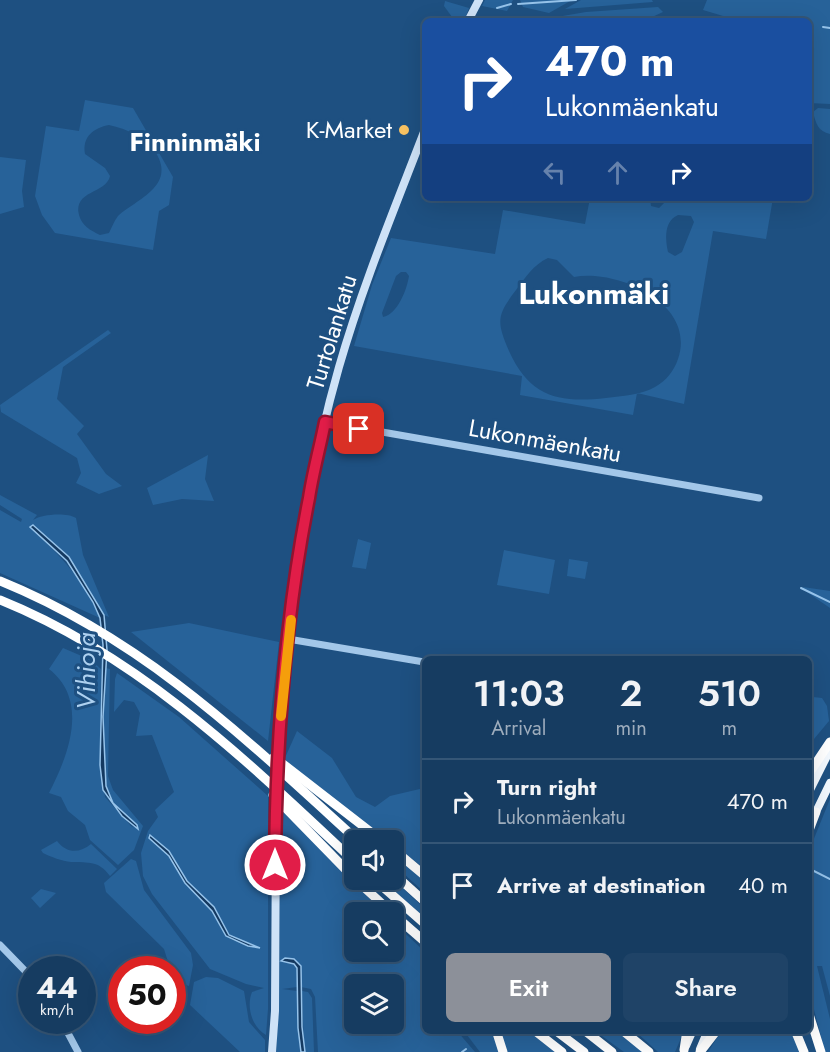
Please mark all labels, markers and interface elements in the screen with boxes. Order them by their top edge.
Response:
text: 470 m [545,31,675,92]
icon: right [446,42,524,120]
text: Lukonmäenkatu [545,87,719,126]
place label: K-Market [306,112,392,147]
district label: Finninmäki [129,123,261,161]
marker: K-Market [397,123,411,137]
icon: left [538,156,571,189]
icon: ahead [601,156,634,189]
icon: right [664,156,697,189]
street label: Turtolankatu [297,270,366,394]
district label: Lukonmäki [519,272,669,315]
pin [333,403,384,454]
street label: Lukonmäenkatu [466,410,624,471]
icon: arrive [342,412,375,445]
water label: Vihioja [67,632,105,710]
text: 11:03 [473,667,564,719]
text: 2 [620,667,642,719]
text: 510 [698,667,761,719]
text: Arrival [491,714,546,743]
text: min [615,714,647,743]
text: m [722,714,737,743]
text: Turn right [497,771,597,803]
icon: right [446,785,479,818]
text: 470 m [727,785,788,817]
text: Lukonmäenkatu [497,803,626,832]
map controls [344,830,404,1034]
button: sound [344,830,404,890]
position arrow [243,833,307,897]
icon: arrive [446,869,479,902]
text: Arrive at destination [497,869,706,901]
text: 40 m [738,869,788,901]
button: search [344,902,404,962]
button: Exit [446,953,611,1022]
button: Share [623,953,788,1022]
speed limit sign: 50 [108,956,186,1034]
text: 44 [36,966,78,1009]
button: layers [344,974,404,1034]
text: km/h [40,999,74,1021]

